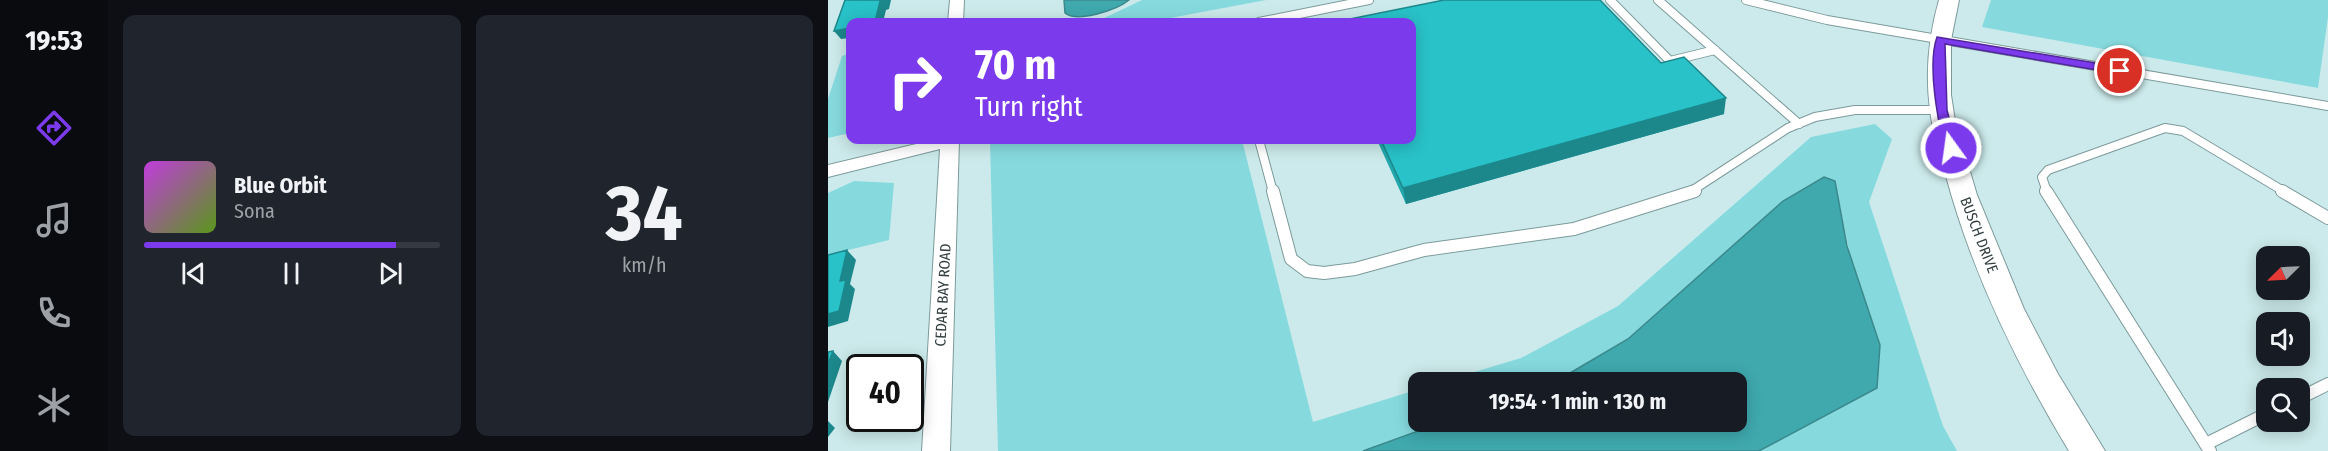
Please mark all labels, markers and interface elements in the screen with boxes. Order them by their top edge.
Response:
text: 19:53 [25,25,83,57]
text: 70 m [975,40,1056,90]
icon: right [876,42,954,120]
pin [2094,45,2145,96]
icon: arrive [2103,54,2136,87]
text: Turn right [975,91,1083,123]
icon: directions [33,107,75,149]
position arrow [1919,116,1983,180]
text: 34 [606,167,683,261]
text: Blue Orbit [234,172,327,199]
street label: BUSCH DRIVE [1956,194,2002,276]
icon: music [33,199,75,241]
text: Sona [234,199,275,223]
street label: CEDAR BAY ROAD [931,243,955,347]
north arrow [2256,246,2310,300]
map controls [2256,246,2310,432]
text: km/h [622,253,667,277]
icon: previous [177,257,210,290]
icon: pause [275,257,308,290]
icon: next [374,257,407,290]
icon: phone [33,292,75,334]
button: sound [2256,312,2310,366]
speed limit sign: 40 [846,354,924,432]
button: search [2256,378,2310,432]
icon: climate [33,384,75,426]
text: 19:54 · 1 min · 130 m [1489,388,1666,415]

